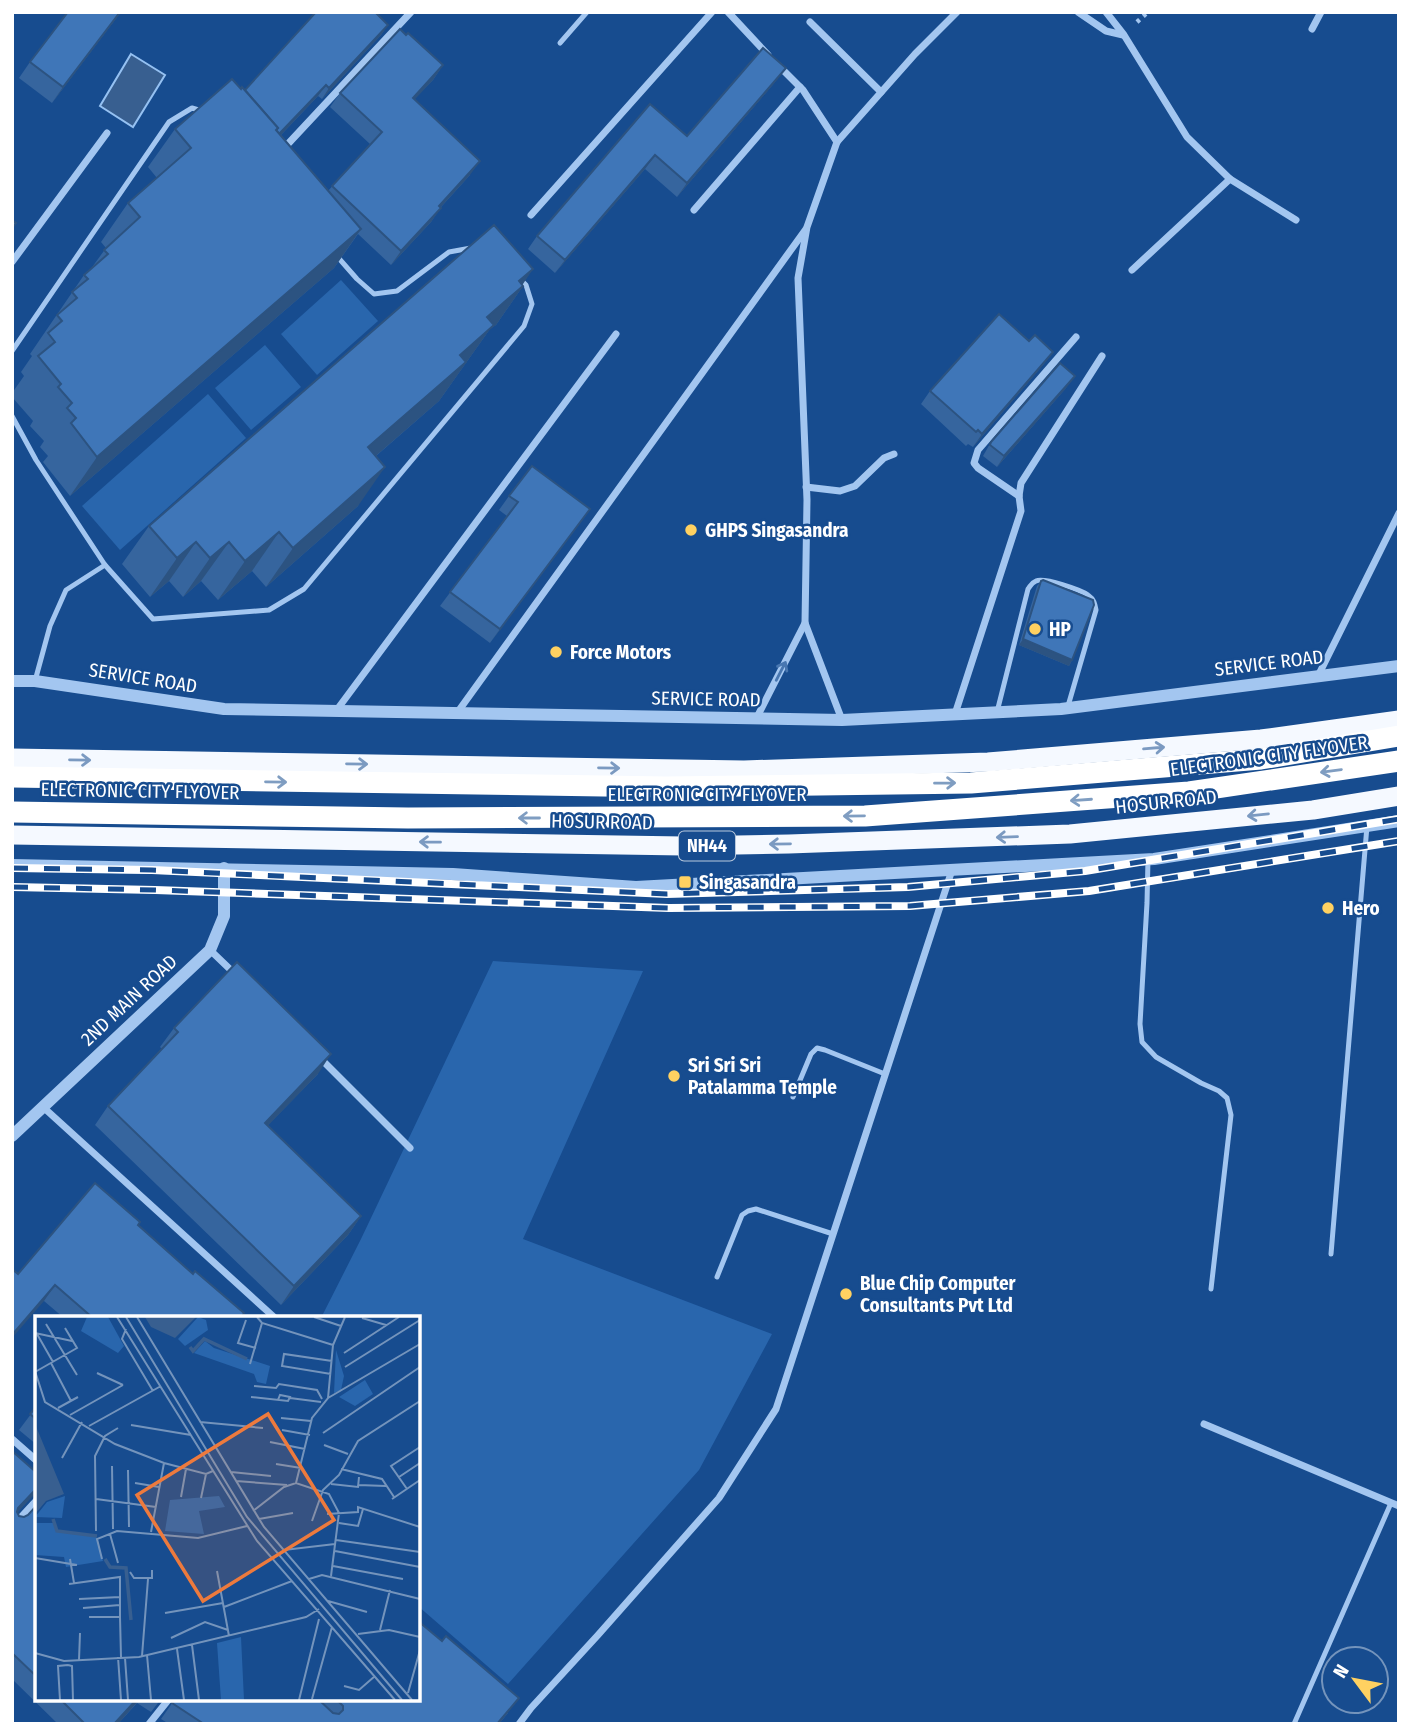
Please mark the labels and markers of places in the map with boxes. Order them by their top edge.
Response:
place label: GHPS Singasandra [705,519,848,542]
marker: GHPS Singasandra [683,522,699,538]
place label: HP [1049,618,1071,641]
marker: HP [1027,621,1043,637]
place label: Force Motors [570,641,672,664]
marker: Force Motors [548,644,564,660]
place label: Singasandra [699,871,796,894]
marker: Singasandra [677,874,693,890]
place label: Hero [1342,897,1380,920]
marker: Hero [1320,900,1336,916]
place label: Sri Sri Sri Patalamma Temple [688,1054,837,1099]
marker: Sri Sri Sri Patalamma Temple [666,1068,682,1084]
place label: Blue Chip Computer Consultants Pvt Ltd [860,1272,1017,1317]
marker: Blue Chip Computer Consultants Pvt Ltd [838,1286,854,1302]

